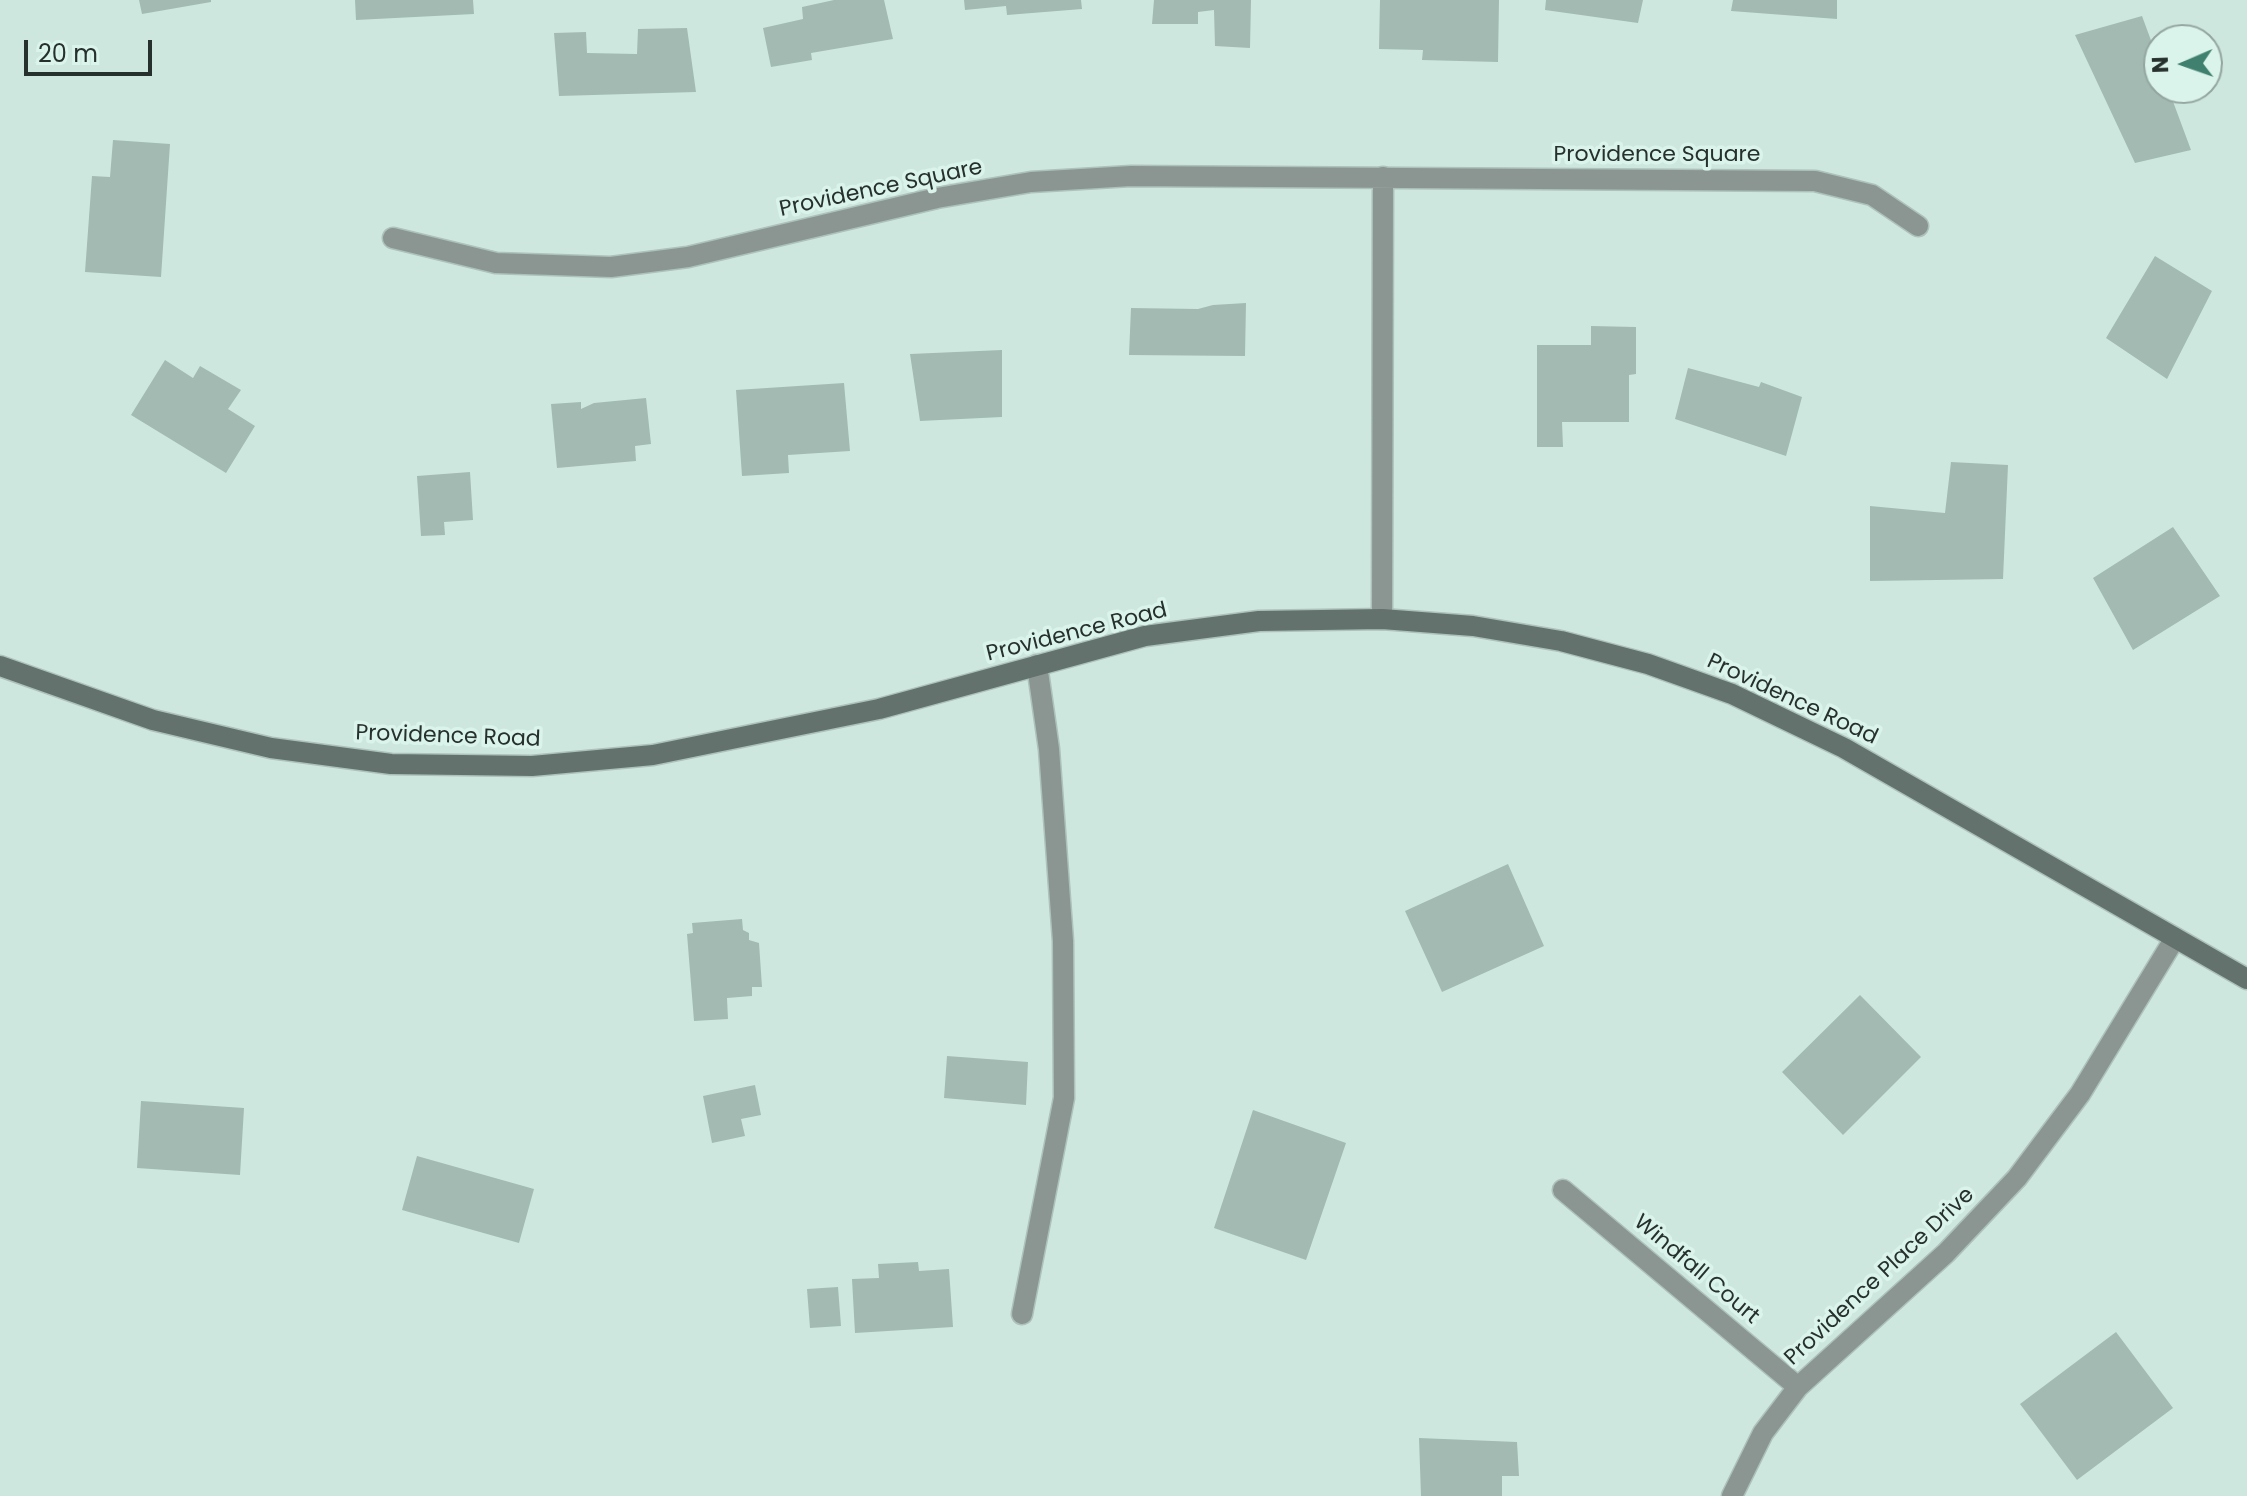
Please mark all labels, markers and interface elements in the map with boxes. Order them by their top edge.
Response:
scale bar [28,24,156,74]
north arrow [2143,24,2223,104]
text: 20 m [38,37,98,70]
text: N [2145,56,2176,74]
street label: Providence Square [1554,142,1760,168]
street label: Providence Square [777,155,985,223]
street label: Providence Road [984,598,1170,668]
street label: Providence Road [1702,649,1882,751]
street label: Providence Road [355,721,541,753]
street label: Providence Place Drive [1780,1182,1980,1372]
street label: Windfall Court [1628,1210,1764,1330]

